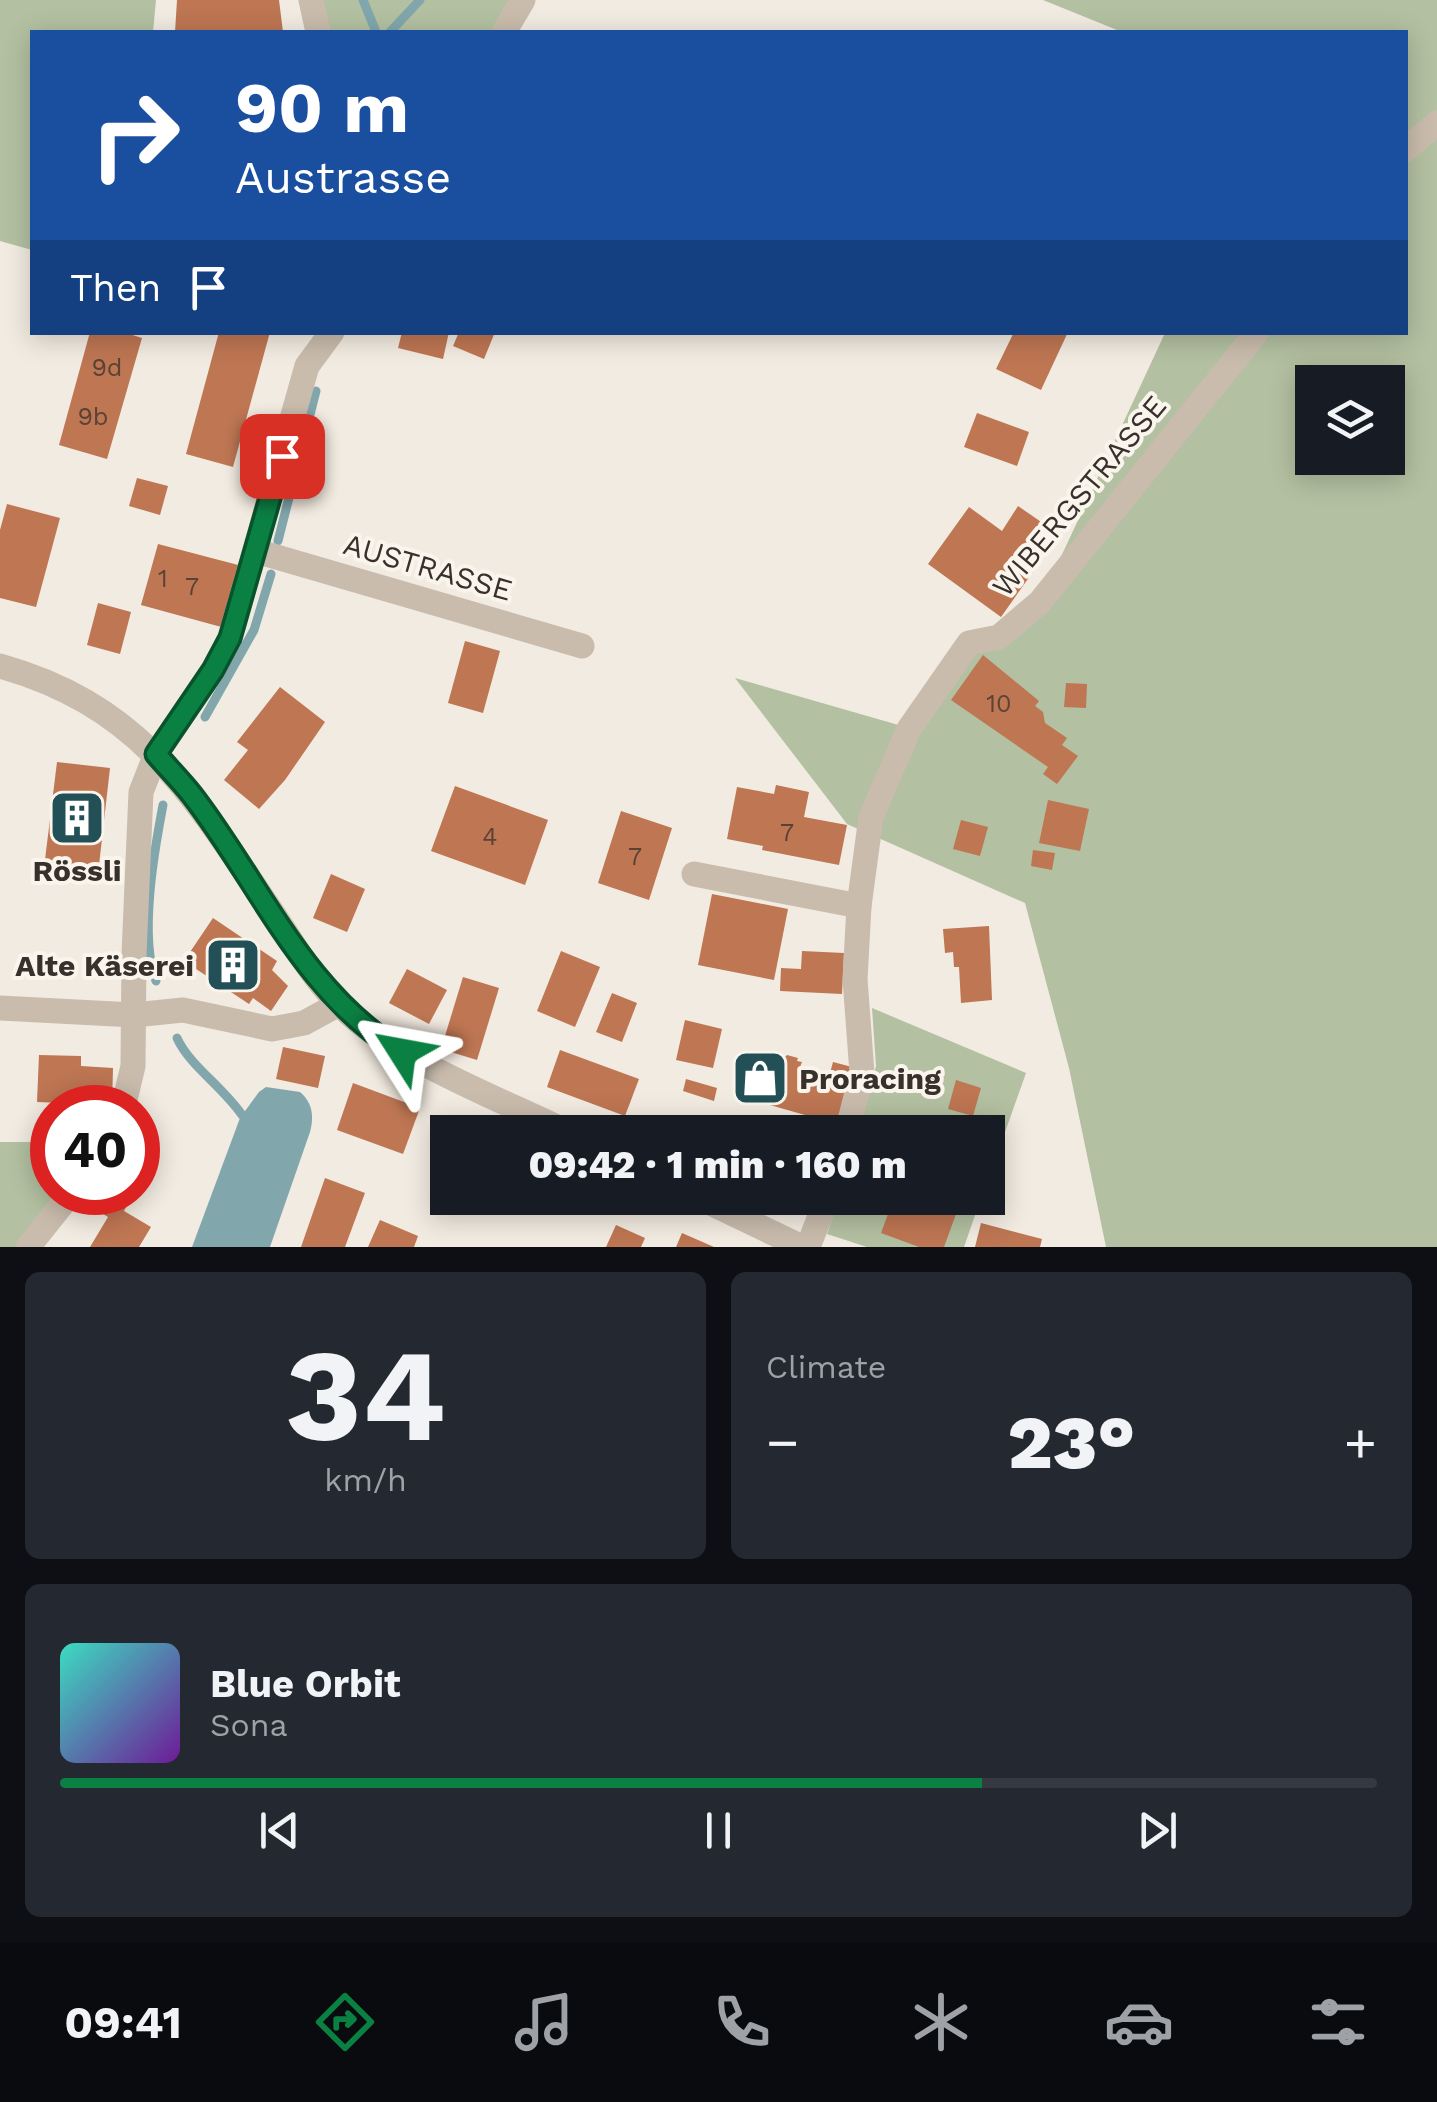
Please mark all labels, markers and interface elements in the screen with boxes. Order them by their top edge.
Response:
text: 90 m [235,67,409,149]
icon: right [70,70,200,200]
text: Austrasse [235,151,451,204]
icon: arrive [181,260,236,315]
text: Then [70,266,161,310]
house number: 9d [91,353,123,382]
map controls [1295,365,1405,475]
button: layers [1295,365,1405,475]
street label: WIBERGSTRASSE [985,388,1173,604]
house number: 9b [77,402,109,431]
pin [240,414,325,499]
icon: arrive [255,429,310,484]
street label: AUSTRASSE [340,526,516,608]
house number: 1 [158,564,168,593]
house number: 7 [185,572,199,601]
house number: 10 [986,689,1012,718]
building icon: Rössli [47,788,107,848]
house number: 7 [780,818,794,847]
house number: 4 [482,822,498,851]
house number: 7 [628,842,642,871]
place label: Rössli [33,853,121,888]
building icon: Alte Käserei [203,935,263,995]
place label: Alte Käserei [15,948,194,983]
position arrow [350,1000,454,1104]
shop icon: Proracing [730,1048,790,1108]
place label: Proracing [799,1061,941,1096]
speed limit sign: 40 [30,1085,160,1215]
text: 09:42 · 1 min · 160 m [529,1143,907,1187]
text: 34 [285,1319,446,1472]
text: Climate [766,1348,886,1386]
text: 23° [1008,1398,1135,1486]
text: − [766,1410,799,1474]
text: + [1344,1410,1377,1474]
text: km/h [324,1461,407,1499]
text: Blue Orbit [210,1662,401,1706]
text: Sona [210,1706,288,1744]
icon: previous [252,1803,307,1858]
icon: pause [691,1803,746,1858]
icon: next [1130,1803,1185,1858]
icon: directions [310,1987,380,2057]
icon: music [509,1987,579,2057]
icon: phone [707,1987,777,2057]
icon: climate [906,1987,976,2057]
icon: car [1104,1987,1174,2057]
icon: filters [1303,1987,1373,2057]
text: 09:41 [64,1996,182,2049]

